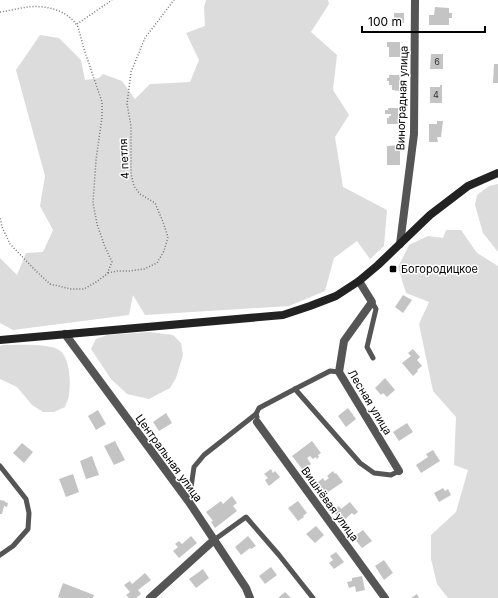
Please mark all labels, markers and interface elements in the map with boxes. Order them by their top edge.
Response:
scale bar [362,8,485,34]
text: 100 m [368,14,402,29]
street label: Виноградная улица [393,45,411,151]
house number: 6 [434,56,440,67]
house number: 4 [433,89,439,100]
street label: 4 петля [116,138,132,180]
place label: Богородицкое [401,262,478,276]
marker: Богородицкое [388,264,398,274]
street label: Лесная улица [345,367,395,437]
street label: Центральная улица [133,412,205,504]
street label: Вишнёвая улица [298,464,362,544]

